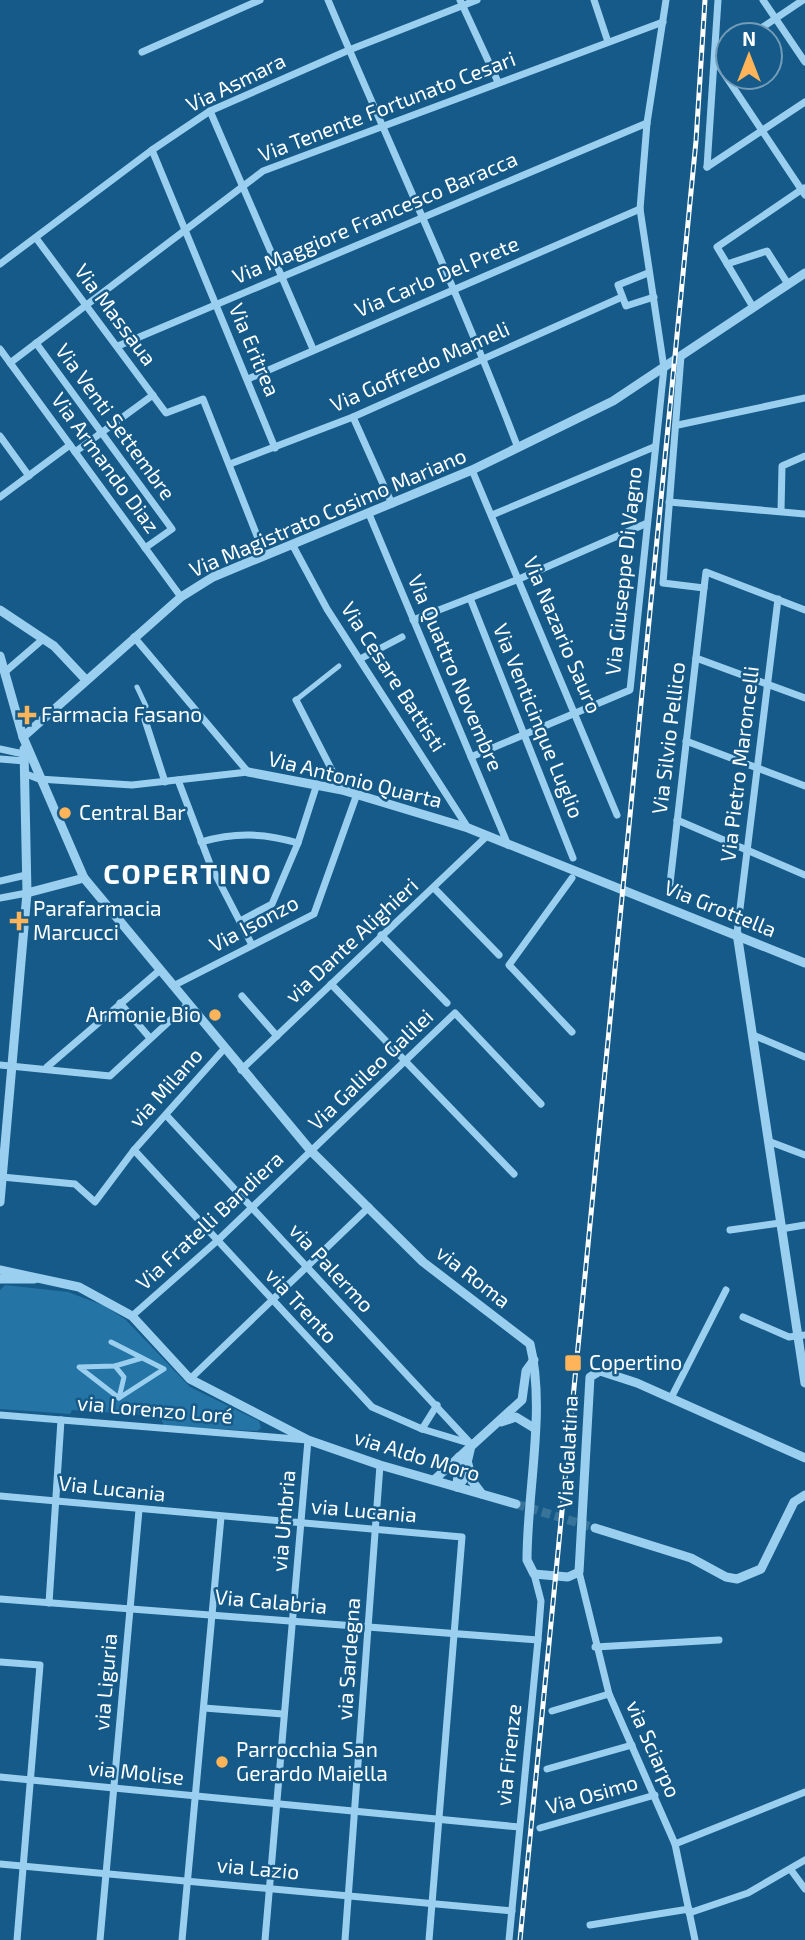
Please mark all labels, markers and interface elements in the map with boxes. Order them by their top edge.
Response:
north arrow [714,21,784,91]
text: N [742,27,756,50]
street label: Via Tenente Fortunato Cesari [254,45,518,166]
street label: Via Asmara [182,47,289,116]
street label: Via Maggiore Francesco Baracca [228,145,521,288]
street label: Via Carlo Del Prete [351,230,522,321]
street label: Via Massaua [70,258,162,370]
street label: Via Eritrea [225,299,286,400]
street label: Via Goffredo Mameli [326,315,513,416]
street label: Via Venti Settembre [51,338,181,504]
street label: Via Armando Diaz [47,387,166,537]
street label: Via Magistrato Cosimo Mariano [185,442,470,581]
street label: Via Giuseppe Di Vagno [599,465,646,676]
street label: Via Nazario Sauro [519,552,608,717]
street label: Via Quattro Novembre [403,570,509,775]
street label: Via Cesare Battisti [337,597,452,756]
street label: Via Venticinque Luglio [489,619,590,821]
street label: Via Silvio Pellico [646,660,689,815]
street label: Via Pietro Maroncelli [714,664,763,863]
place label: Farmacia Fasano [41,701,202,726]
marker: Farmacia Fasano [19,707,35,723]
street label: Via Antonio Quarta [266,745,445,813]
place label: Central Bar [79,799,186,824]
marker: Central Bar [57,805,73,821]
district label: COPERTINO [103,856,273,890]
street label: via Dante Alighieri [279,872,422,1008]
street label: Via Grottella [661,874,780,941]
street label: Via Isonzo [205,889,302,957]
place label: Parafarmacia Marcucci [33,895,162,944]
marker: Parafarmacia Marcucci [11,913,27,929]
place label: Armonie Bio [86,1001,201,1026]
street label: Via Galileo Galilei [303,1003,437,1135]
marker: Armonie Bio [207,1007,223,1023]
street label: via Milano [123,1042,207,1132]
street label: Via Fratelli Bandiera [130,1145,288,1295]
street label: via Palermo [285,1217,380,1317]
street label: via Roma [432,1239,516,1313]
street label: via Trento [261,1262,343,1348]
place label: Copertino [589,1349,682,1374]
marker: Copertino [563,1353,583,1373]
street label: via Lorenzo Loré [76,1389,234,1428]
street label: Via Galatina [551,1395,582,1509]
street label: via Aldo Moro [351,1424,483,1486]
street label: Via Lucania [57,1469,167,1506]
street label: via Umbria [266,1469,299,1573]
street label: via Lucania [310,1492,418,1527]
street label: Via Calabria [214,1583,328,1618]
street label: via Sardegna [331,1597,364,1721]
street label: via Liguria [88,1632,121,1731]
street label: via Sciarpo [622,1696,687,1801]
street label: via Firenze [490,1702,525,1807]
place label: Parrocchia San Gerardo Maiella [236,1736,388,1785]
street label: via Molise [87,1754,185,1789]
marker: Parrocchia San Gerardo Maiella [214,1754,230,1770]
street label: Via Osimo [543,1769,640,1819]
street label: via Lazio [216,1851,300,1884]

